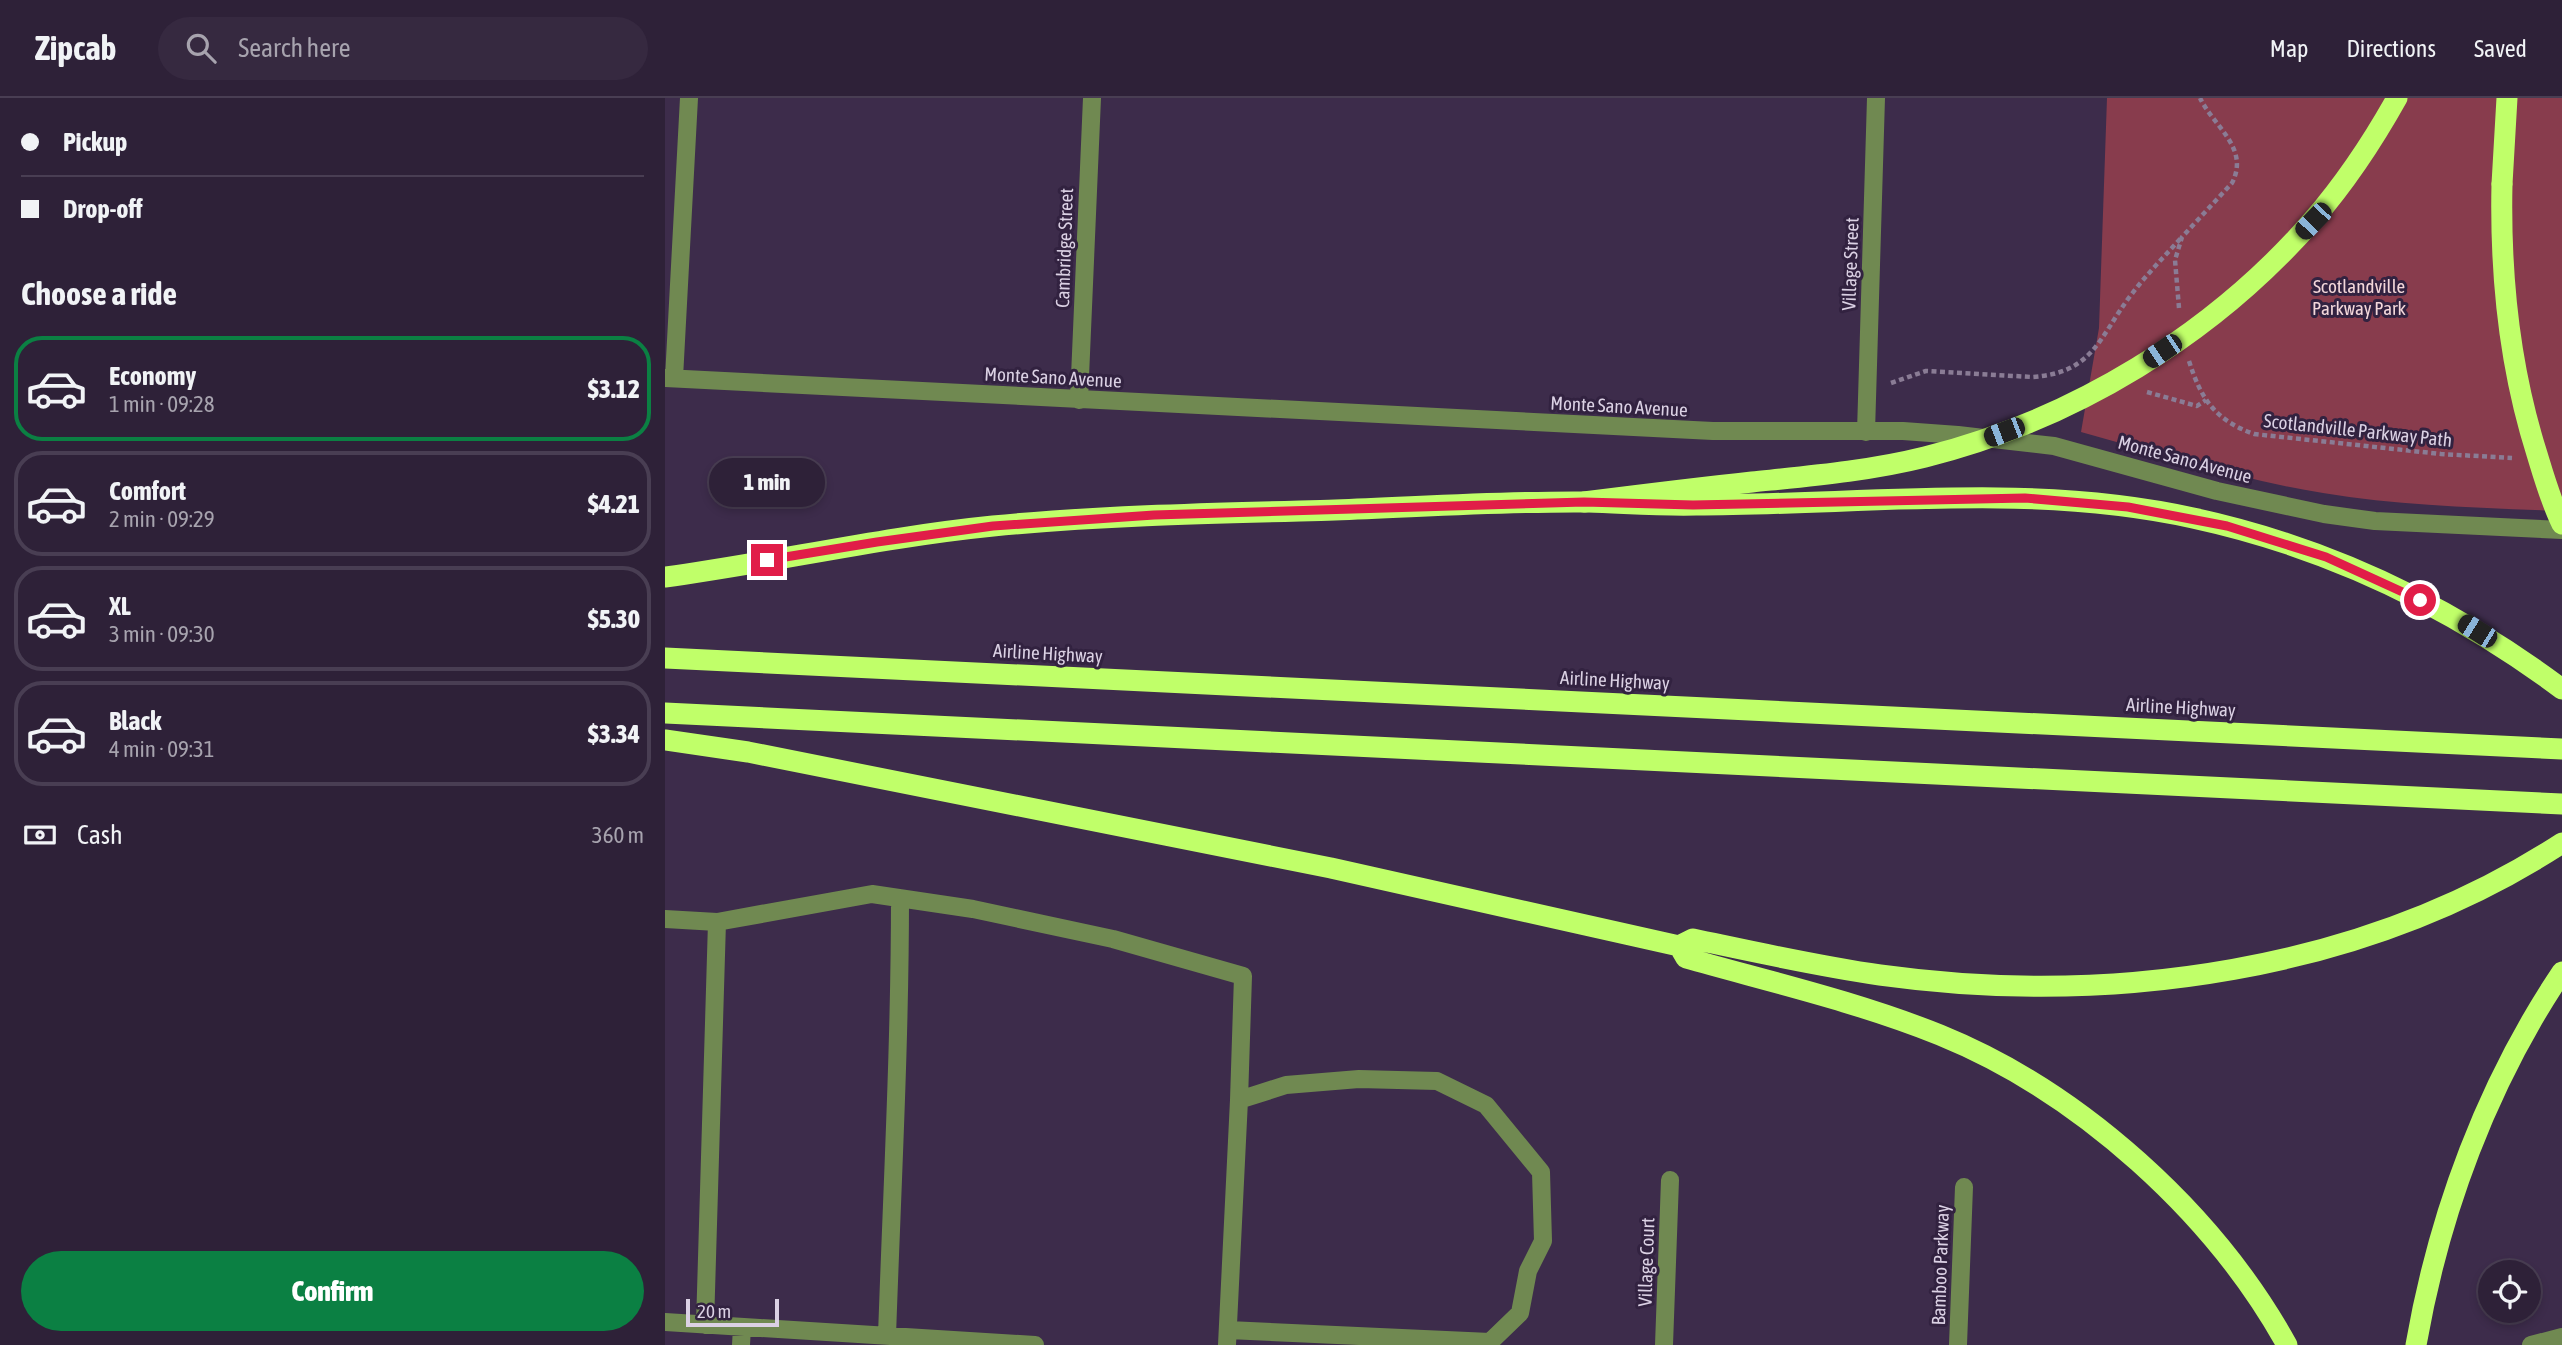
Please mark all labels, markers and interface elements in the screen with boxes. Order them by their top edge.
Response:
search box [158,17,648,80]
text: Zipcab [35,29,116,67]
icon: search [182,29,220,67]
text: Search here [238,33,350,63]
text: Map [2270,35,2308,62]
text: Directions [2346,35,2436,62]
text: Saved [2474,35,2527,62]
text: Pickup [63,127,127,157]
street label: Cambridge Street [1051,188,1077,308]
text: Drop-off [63,194,143,224]
car [2291,199,2336,243]
street label: Village Street [1837,217,1863,311]
text: Choose a ride [21,275,177,312]
park label: Scotlandville Parkway Park [2312,275,2407,319]
car [2139,331,2186,371]
icon: car [25,357,88,420]
text: Economy [109,361,196,391]
street label: Monte Sano Avenue [984,362,1122,392]
text: $3.12 [588,374,640,404]
text: 1 min · 09:28 [109,391,215,417]
street label: Monte Sano Avenue [1550,391,1688,421]
street label: Scotlandville Parkway Path [2263,409,2453,451]
car [1981,415,2028,449]
street label: Monte Sano Avenue [2116,431,2254,487]
callout: 1 min [709,458,825,508]
text: 1 min [744,469,790,495]
icon: car [25,472,88,535]
text: Comfort [109,476,186,506]
text: $4.21 [588,489,640,519]
text: 2 min · 09:29 [109,506,215,532]
route end [751,544,783,576]
route start [2404,584,2436,616]
icon: car [25,587,88,650]
text: XL [109,591,131,621]
text: $5.30 [588,604,640,634]
car [2454,611,2501,651]
text: 3 min · 09:30 [109,621,215,647]
street label: Airline Highway [993,639,1104,667]
street label: Airline Highway [1560,666,1671,694]
street label: Airline Highway [2126,693,2237,721]
icon: car [25,702,88,765]
text: Black [109,706,161,736]
text: $3.34 [588,719,640,749]
text: 4 min · 09:31 [109,736,215,762]
icon: cash [21,816,59,854]
text: Cash [77,820,123,850]
text: 360 m [592,822,644,848]
street label: Bamboo Parkway [1927,1204,1953,1326]
street label: Village Court [1633,1217,1659,1307]
button: Confirm [21,1251,644,1331]
map controls [2478,1260,2541,1323]
button: locate [2478,1260,2541,1323]
scale bar [686,1296,779,1328]
text: 20 m [697,1300,731,1322]

